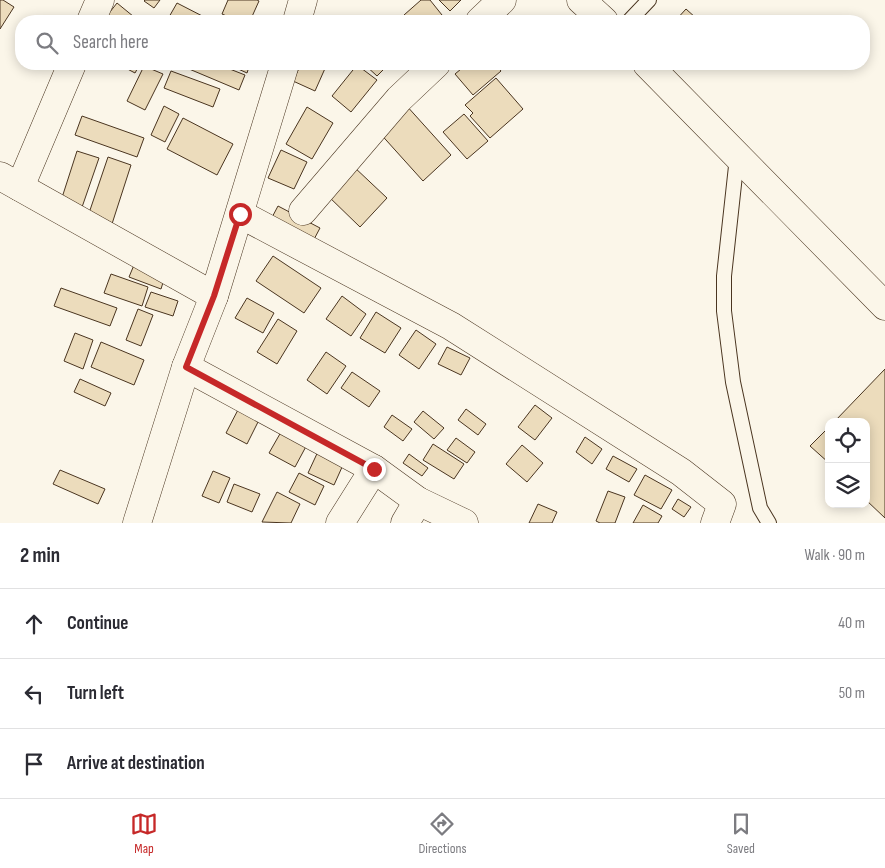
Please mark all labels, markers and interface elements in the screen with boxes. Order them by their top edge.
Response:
search box [15,15,870,70]
icon: search [33,29,61,57]
text: Search here [73,31,149,54]
route start [229,203,252,226]
map controls [825,418,870,508]
button: locate [825,418,870,463]
route end [363,458,386,481]
button: layers [825,463,870,508]
text: 2 min [20,543,60,568]
text: Walk · 90 m [804,546,865,565]
icon: ahead [20,610,48,638]
text: Continue [67,612,128,635]
text: 40 m [838,614,865,633]
icon: left [20,680,48,708]
text: Turn left [67,682,124,705]
text: 50 m [839,684,865,703]
icon: arrive [20,750,48,778]
text: Arrive at destination [67,752,205,775]
tab: Map [130,810,158,857]
tab: Directions [418,810,467,857]
tab: Saved [727,810,755,857]

